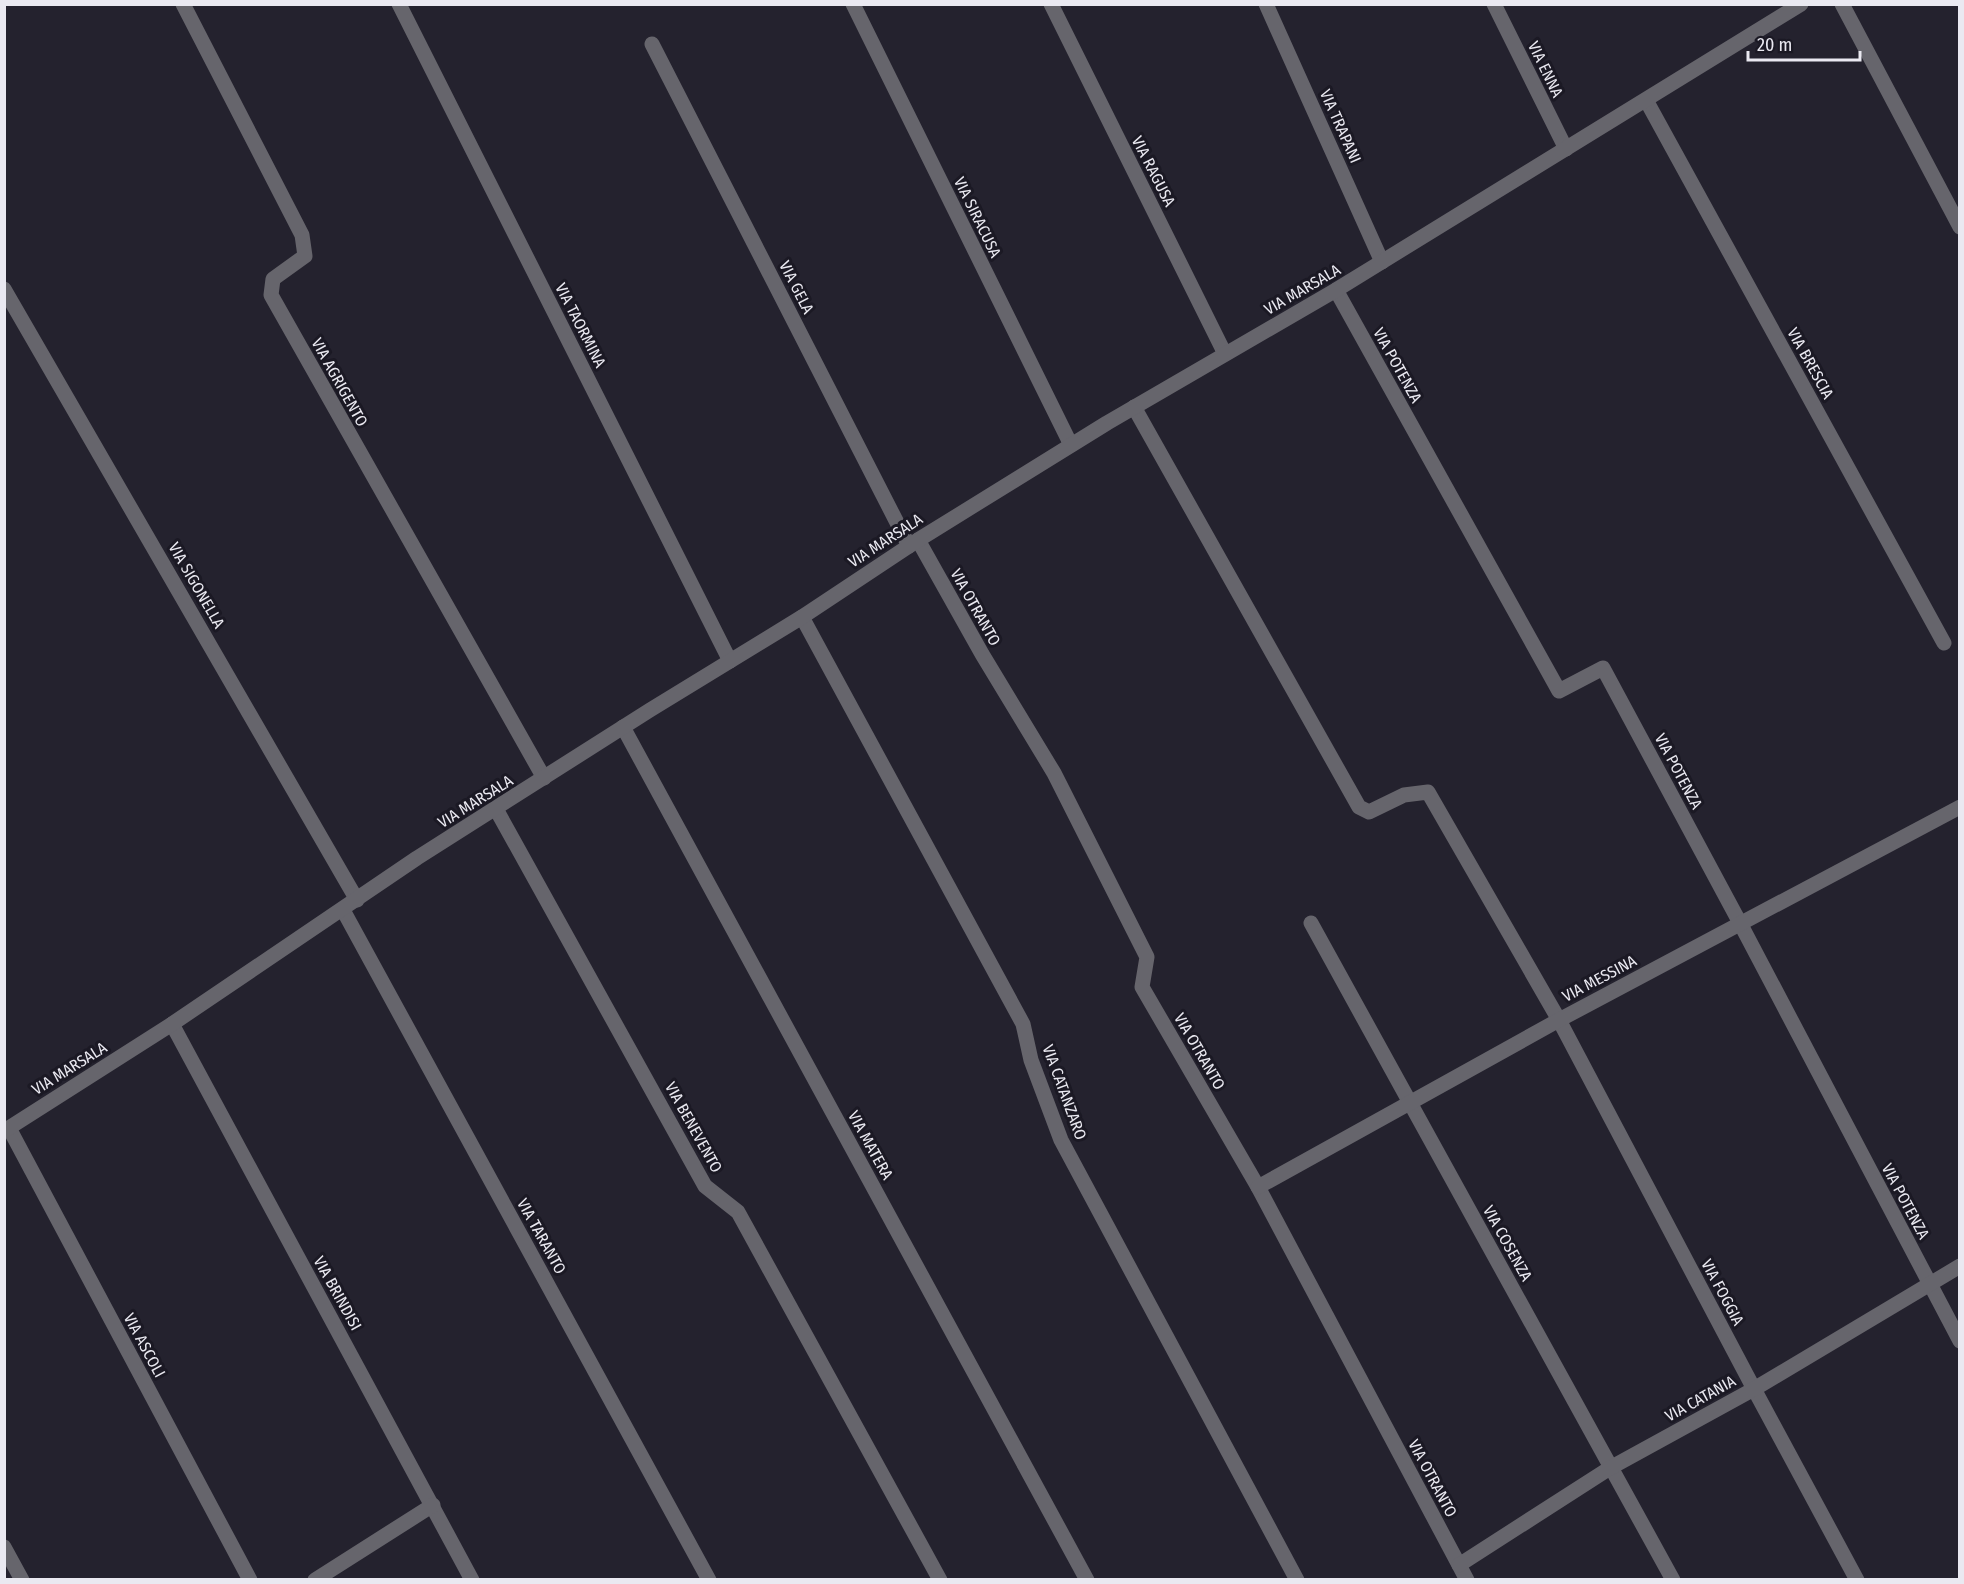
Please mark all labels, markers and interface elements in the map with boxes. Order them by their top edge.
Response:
scale bar [1748,24,1860,62]
text: 20 m [1757,34,1792,56]
street label: VIA ENNA [1524,38,1567,101]
street label: VIA TRAPANI [1316,86,1365,166]
street label: VIA RAGUSA [1128,133,1180,210]
street label: VIA SIRACUSA [950,174,1005,261]
street label: VIA GELA [775,258,818,317]
street label: VIA MARSALA [1261,260,1344,319]
street label: VIA TAORMINA [551,280,610,371]
street label: VIA POTENZA [1369,324,1426,407]
street label: VIA BRESCIA [1783,325,1838,402]
street label: VIA AGRIGENTO [307,335,372,430]
street label: VIA MARSALA [845,509,926,571]
street label: VIA SIGONELLA [164,539,229,632]
street label: VIA OTRANTO [947,565,1005,649]
street label: VIA POTENZA [1651,730,1707,813]
street label: VIA MARSALA [434,771,517,832]
street label: VIA MESSINA [1559,951,1640,1006]
street label: VIA OTRANTO [1170,1010,1229,1093]
street label: VIA MARSALA [28,1038,111,1099]
street label: VIA CATANZARO [1039,1042,1090,1142]
street label: VIA BENEVENTO [661,1079,726,1176]
street label: VIA MATERA [844,1108,897,1183]
street label: VIA POTENZA [1878,1160,1934,1243]
street label: VIA TARANTO [513,1195,570,1277]
street label: VIA COSENZA [1479,1202,1536,1285]
street label: VIA BRINDISI [309,1253,366,1333]
street label: VIA FOGGIA [1697,1256,1748,1329]
street label: VIA ASCOLI [120,1310,169,1381]
street label: VIA CATANIA [1662,1371,1739,1426]
street label: VIA OTRANTO [1404,1436,1461,1520]

